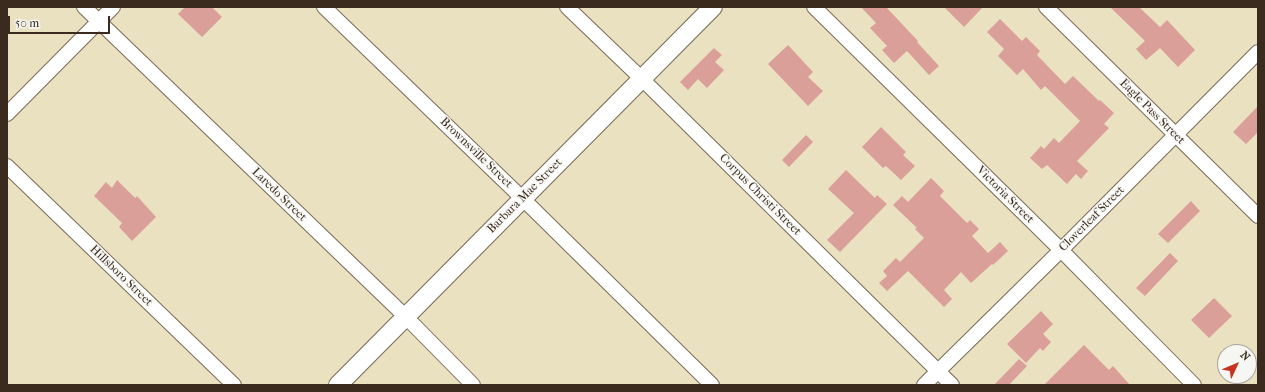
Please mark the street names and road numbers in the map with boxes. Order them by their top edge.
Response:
street label: Eagle Pass Street [1116,76,1188,148]
street label: Brownsville Street [437,115,515,191]
street label: Corpus Christi Street [716,151,804,239]
street label: Barbara Mae Street [484,155,566,237]
street label: Victoria Street [973,163,1037,227]
street label: Laredo Street [249,165,309,225]
street label: Cloverleaf Street [1056,183,1128,255]
street label: Hillsboro Street [87,242,155,310]

